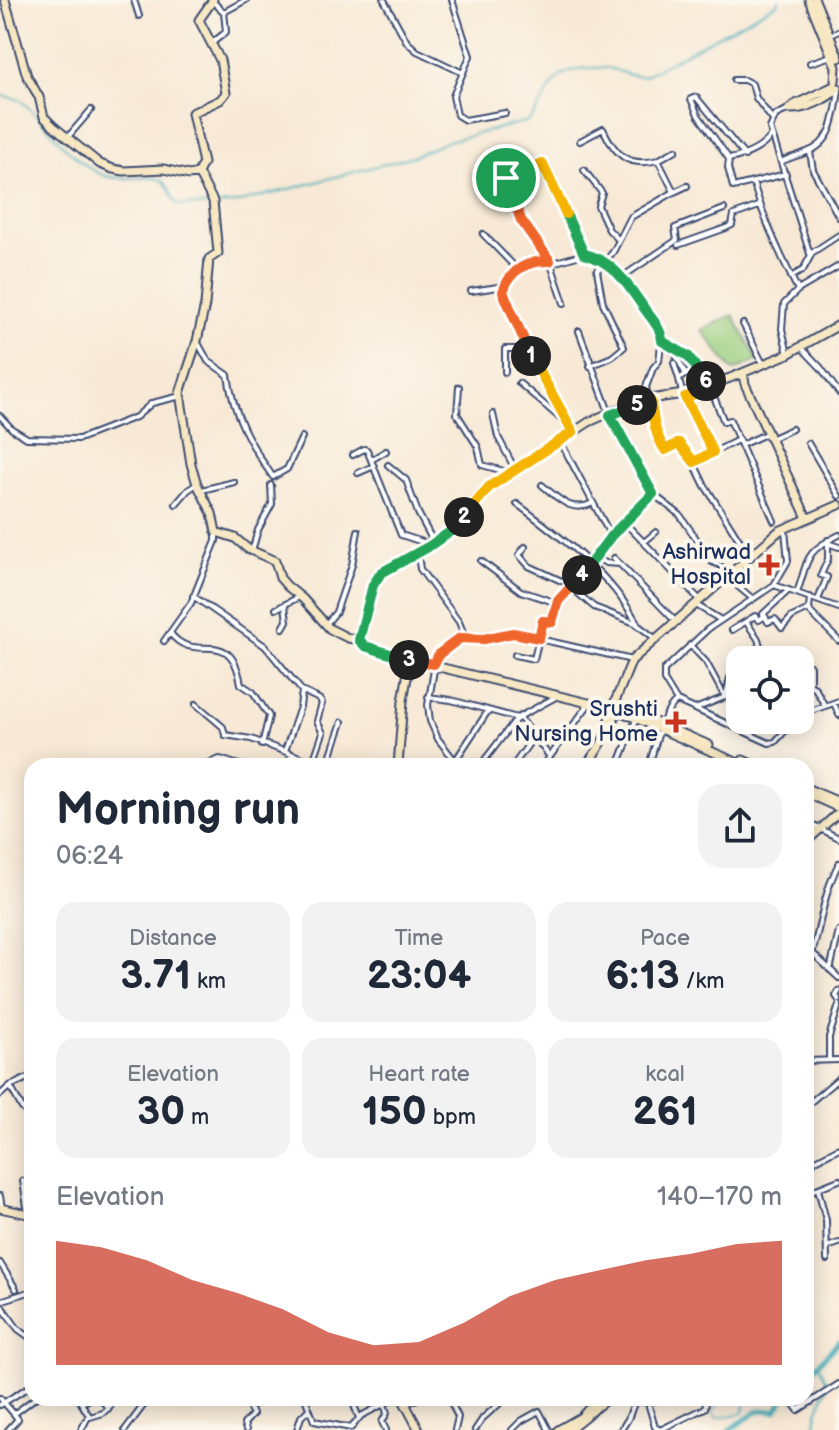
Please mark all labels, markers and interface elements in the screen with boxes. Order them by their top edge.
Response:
pin [472,144,540,212]
icon: arrive [484,156,528,200]
pin: 1 [511,336,551,376]
text: 1 [526,342,536,369]
pin: 6 [686,361,726,401]
text: 6 [699,367,713,394]
pin: 5 [617,385,657,425]
text: 5 [631,391,643,418]
pin: 2 [444,497,484,537]
text: 2 [457,503,471,530]
place label: Ashirwad Hospital [663,539,751,591]
marker: Ashirwad Hospital [758,554,780,576]
pin: 4 [562,555,602,595]
text: 4 [576,561,588,588]
pin: 3 [389,640,429,680]
text: 3 [403,646,415,673]
map controls [726,646,814,734]
button: locate [726,646,814,734]
place label: Srushti Nursing Home [514,696,658,748]
marker: Srushti Nursing Home [665,711,687,733]
text: Morning run [56,784,300,837]
button: share [698,784,782,868]
text: 06:24 [56,841,123,872]
text: Distance [129,925,217,952]
text: Time [395,925,443,952]
text: Pace [640,925,690,952]
text: 3.71 [120,952,191,1000]
text: 23:04 [367,952,471,1000]
text: 6:13 [606,952,680,1000]
text: km [191,968,226,995]
text: /km [680,968,724,995]
text: Elevation [127,1061,219,1088]
text: Heart rate [368,1061,470,1088]
text: kcal [645,1061,685,1088]
text: 30 [137,1088,185,1136]
text: 150 [362,1088,427,1136]
text: 261 [632,1088,698,1136]
text: m [185,1104,209,1131]
text: bpm [427,1104,476,1131]
text: Elevation [56,1182,164,1213]
text: 140–170 m [657,1182,782,1213]

